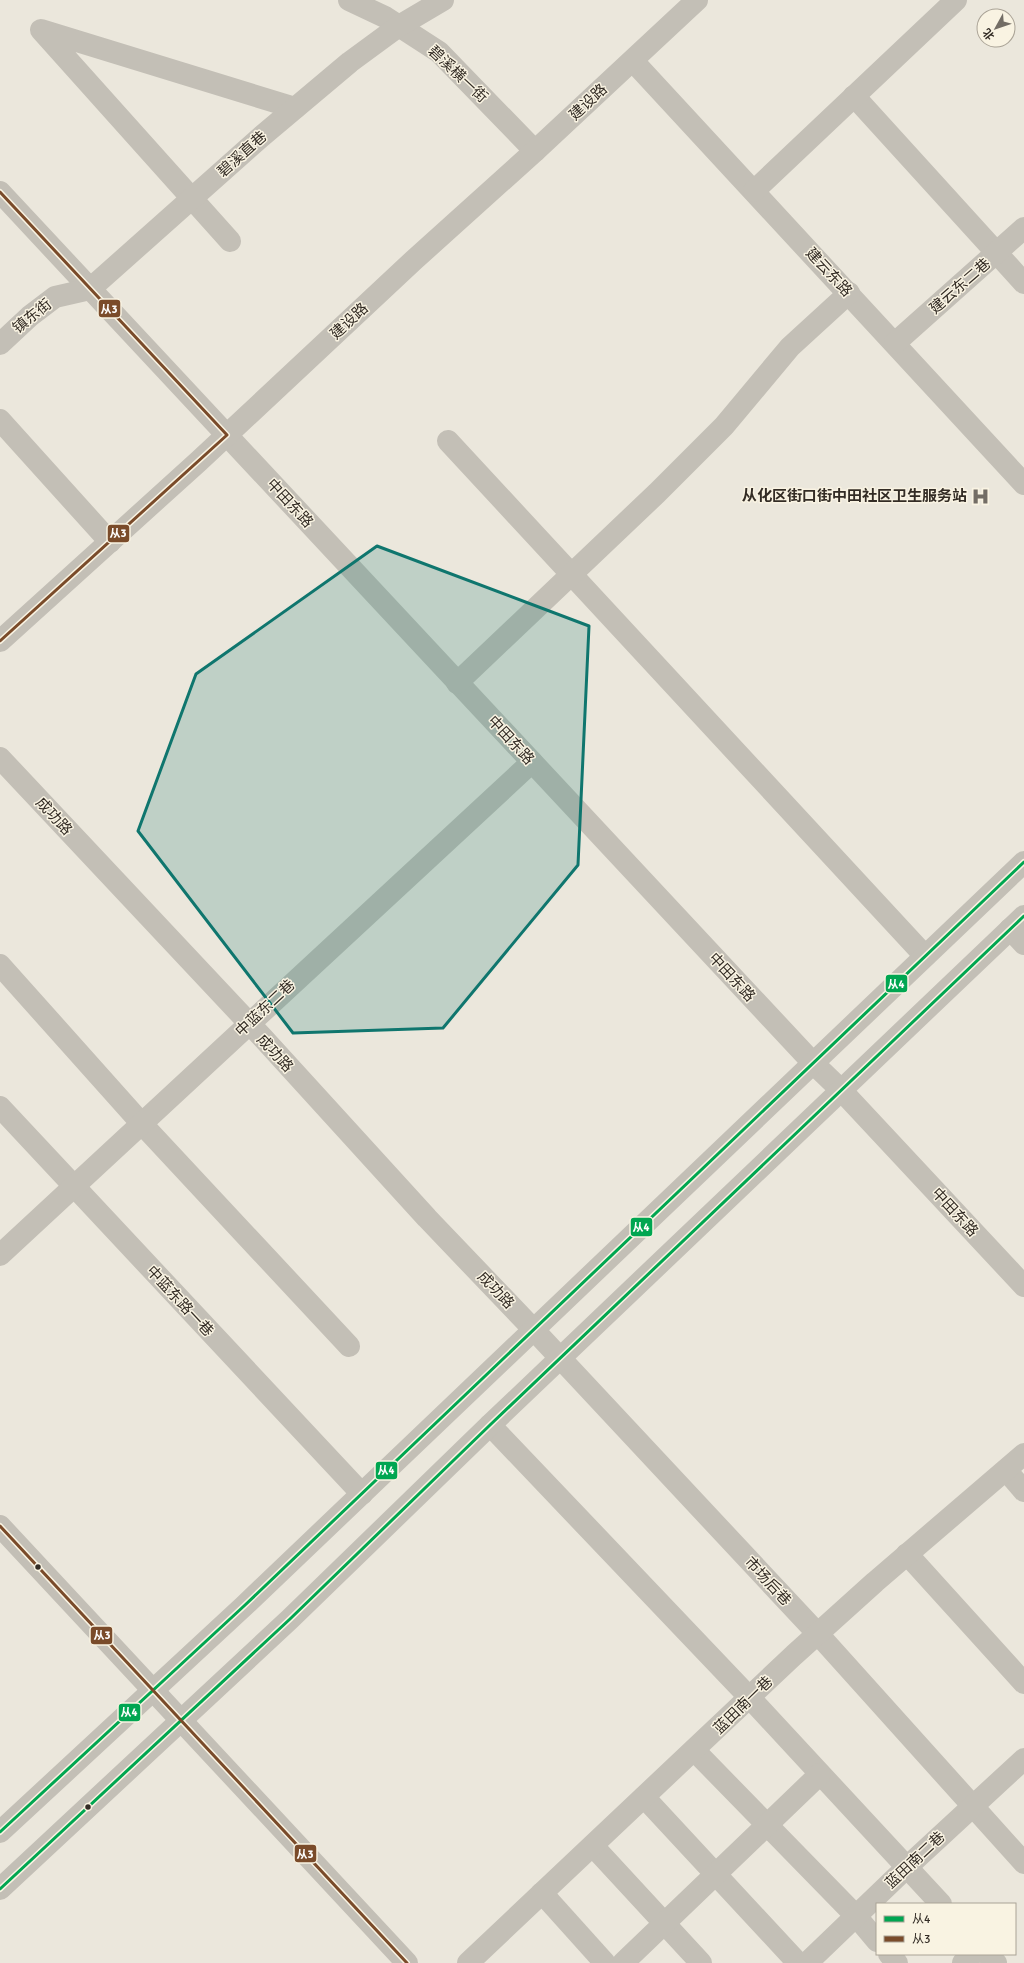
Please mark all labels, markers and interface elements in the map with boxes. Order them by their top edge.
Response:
north arrow [976,8,1016,48]
text: 北 [980,26,997,42]
street label: 碧溪横一街 [424,42,492,106]
street label: 建设路 [565,80,611,124]
street label: 碧溪直巷 [214,127,270,181]
street label: 建云东路 [802,244,856,300]
street label: 建云东二巷 [926,255,994,317]
street label: 镇东街 [9,295,55,337]
line badge: 从3 [98,299,121,318]
street label: 建设路 [326,299,372,343]
text: 从3 [101,303,118,316]
street label: 中田东路 [263,475,317,531]
hospital icon: 从化区街口街中田社区卫生服务站 [970,486,990,506]
place label: 从化区街口街中田社区卫生服务站 [742,487,967,505]
line badge: 从3 [107,524,130,543]
text: 从3 [110,527,127,540]
street label: 中田东路 [484,712,538,768]
street label: 成功路 [32,793,76,839]
street label: 中田东路 [705,949,759,1005]
line badge: 从4 [885,974,908,993]
street label: 中蓝东二巷 [231,976,299,1040]
text: 从4 [888,978,905,991]
street label: 成功路 [253,1030,297,1076]
street label: 中田东路 [928,1184,982,1240]
line badge: 从4 [630,1217,653,1237]
text: 从4 [633,1221,650,1234]
street label: 中蓝东路一巷 [143,1262,217,1340]
street label: 成功路 [474,1268,518,1312]
line badge: 从4 [375,1461,398,1480]
text: 从4 [378,1464,395,1477]
street label: 市场后巷 [741,1553,795,1609]
unlabelled marker [33,1562,43,1572]
line badge: 从3 [90,1626,113,1645]
text: 从3 [94,1629,111,1642]
street label: 蓝田南一巷 [710,1672,776,1738]
line badge: 从4 [118,1703,141,1722]
text: 从4 [121,1706,138,1719]
unlabelled marker [83,1802,93,1812]
street label: 蓝田南二巷 [881,1828,949,1892]
line badge: 从3 [294,1844,317,1863]
text: 从3 [297,1848,314,1861]
legend [876,1903,1016,1955]
text: 从4 [912,1912,931,1927]
text: 从3 [912,1932,930,1947]

